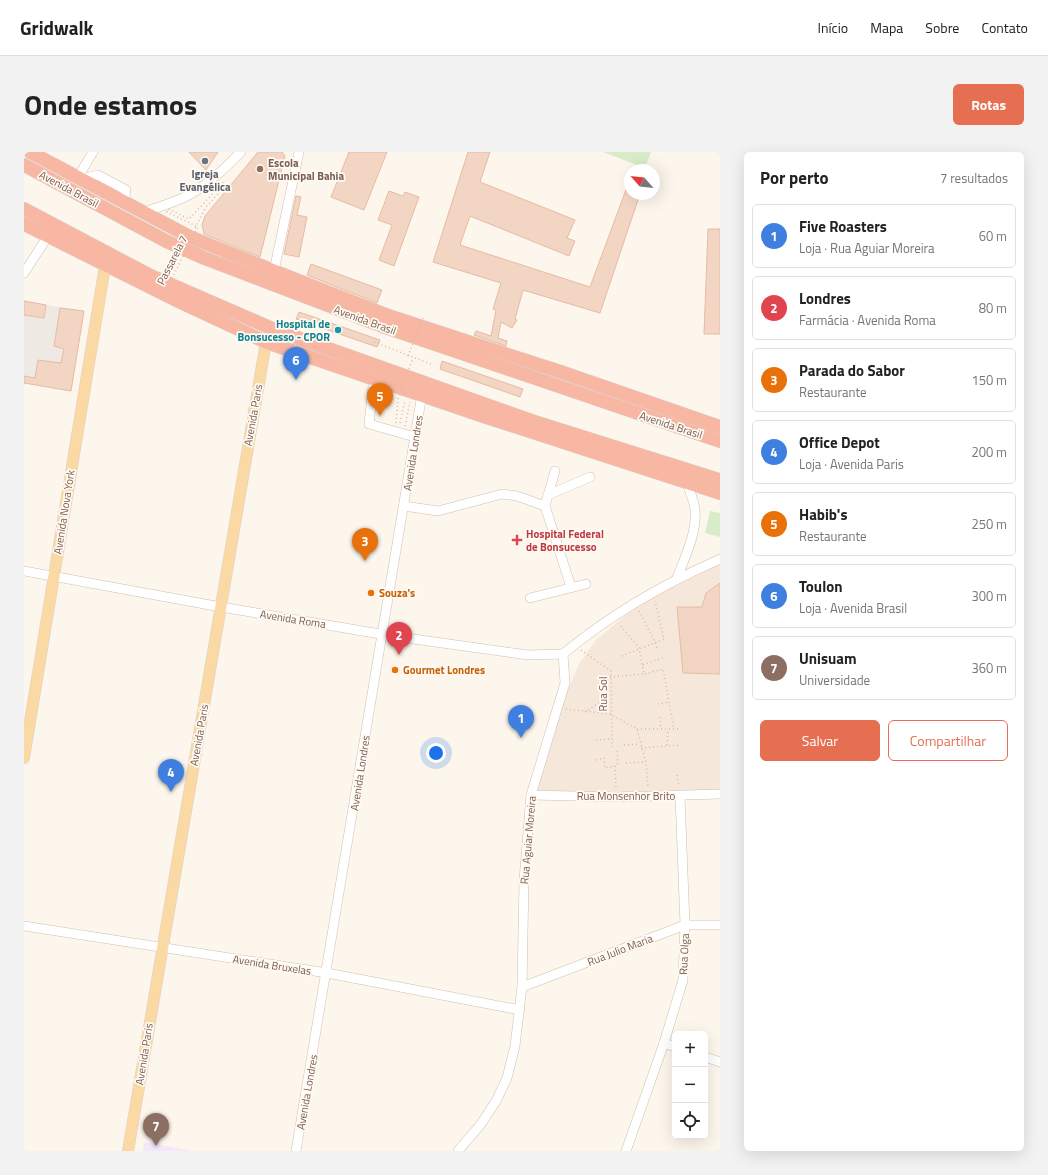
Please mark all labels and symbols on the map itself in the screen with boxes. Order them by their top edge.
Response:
place label: Escola Municipal Bahia [268,155,344,184]
marker: Igreja Evangélica [200,156,210,166]
marker: Escola Municipal Bahia [255,164,265,174]
north arrow [624,164,660,200]
place label: Igreja Evangélica [179,166,231,195]
street label: Avenida Brasil [36,167,102,211]
street label: Passarela 7 [153,232,191,288]
street label: Avenida Brasil [332,301,398,339]
place label: Hospital de Bonsucesso - CPOR [238,316,330,345]
marker: Hospital de Bonsucesso - CPOR [333,325,343,335]
pin: 6 [283,347,309,380]
street label: Avenida Paris [240,383,266,447]
pin: 5 [367,383,393,416]
street label: Avenida Brasil [637,407,705,443]
street label: Avenida Londres [399,414,427,492]
street label: Avenida Nova York [49,468,79,555]
place label: Hospital Federal de Bonsucesso [526,526,604,555]
pin: 3 [352,528,378,561]
marker: Hospital Federal de Bonsucesso [511,534,523,546]
place label: Souza's [379,585,415,601]
marker: Souza's [366,588,376,598]
street label: Avenida Roma [259,606,328,632]
pin: 2 [386,622,412,655]
place label: Gourmet Londres [403,662,485,678]
marker: Gourmet Londres [390,665,400,675]
street label: Rua Sol [595,677,611,711]
street label: Avenida Paris [186,703,212,767]
pin: 1 [508,705,534,738]
street label: Avenida Londres [346,734,374,812]
your location [426,743,446,763]
pin: 4 [158,759,184,792]
street label: Rua Monsenhor Brito [577,788,675,804]
street label: Rua Aguiar Moreira [516,795,540,885]
street label: Rua Julio Maria [585,930,656,970]
street label: Rua Olga [675,932,693,975]
street label: Avenida Bruxelas [232,951,312,979]
street label: Avenida Paris [131,1022,157,1086]
street label: Avenida Londres [292,1053,322,1131]
pin: 7 [143,1113,169,1146]

